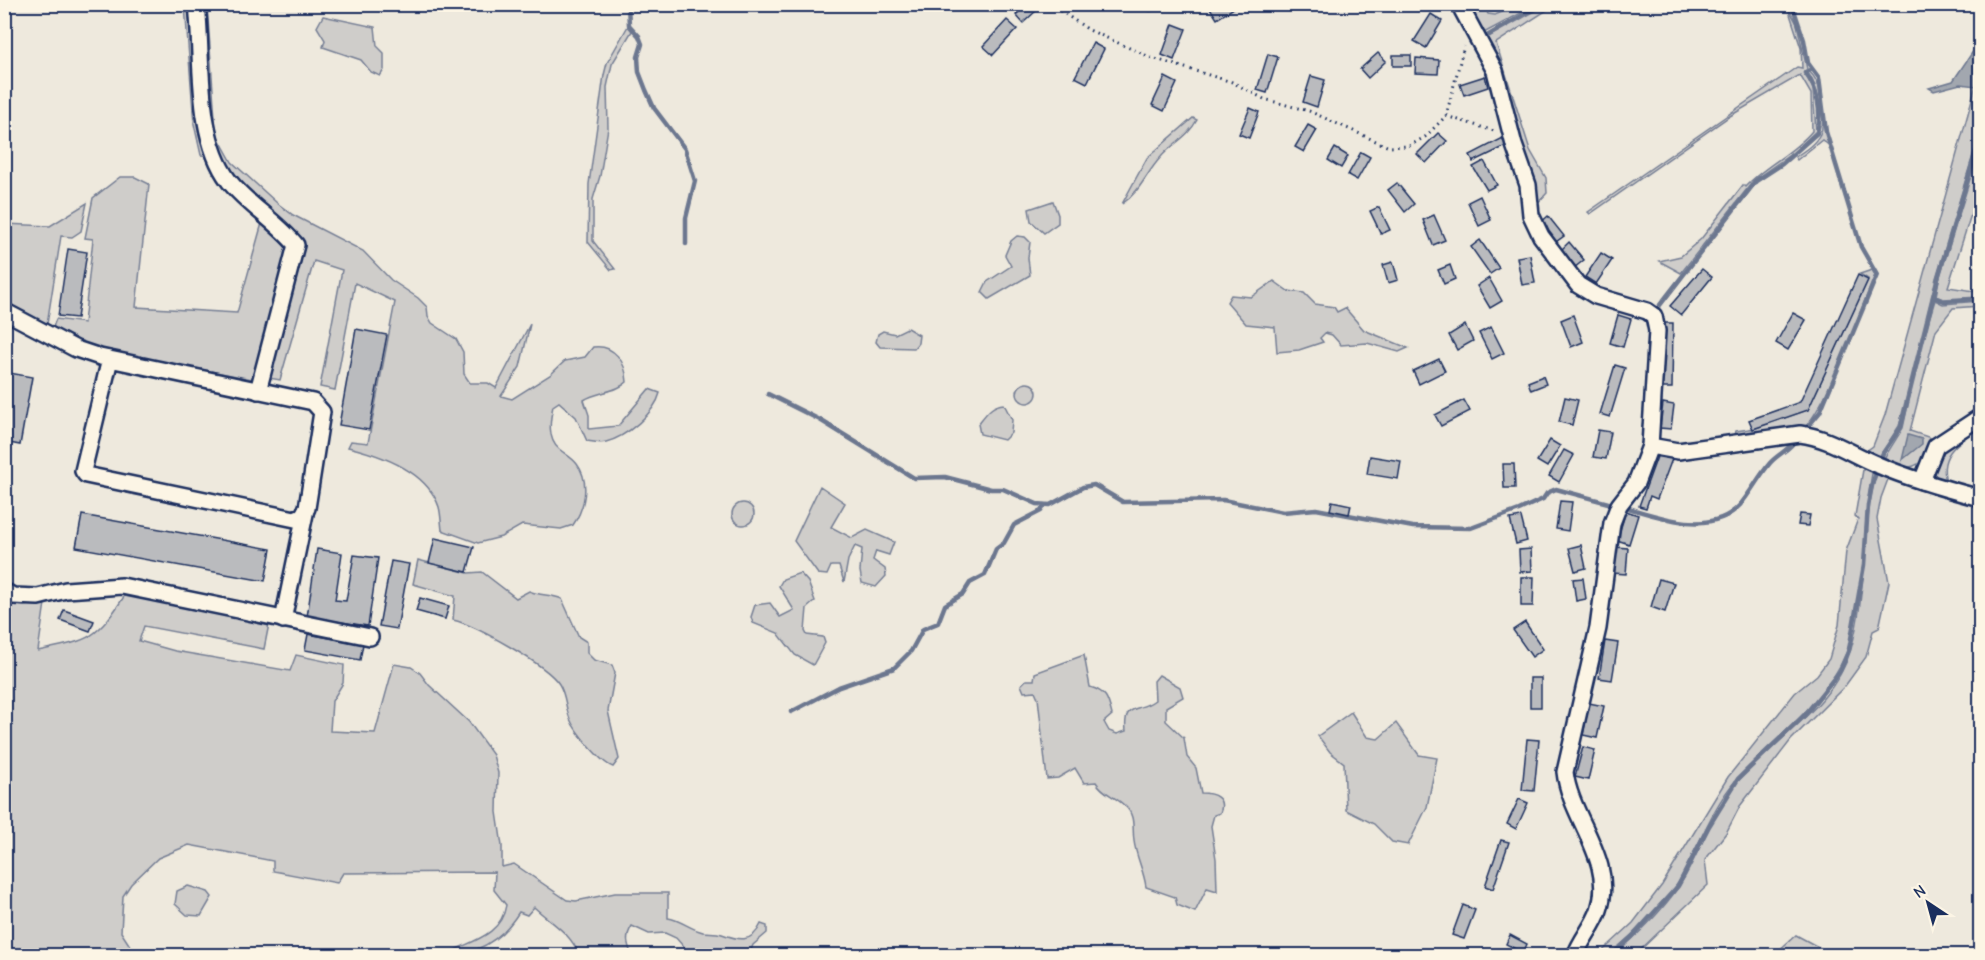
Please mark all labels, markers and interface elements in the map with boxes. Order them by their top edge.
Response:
north arrow [1898,873,1958,933]
text: N [1910,881,1929,902]

